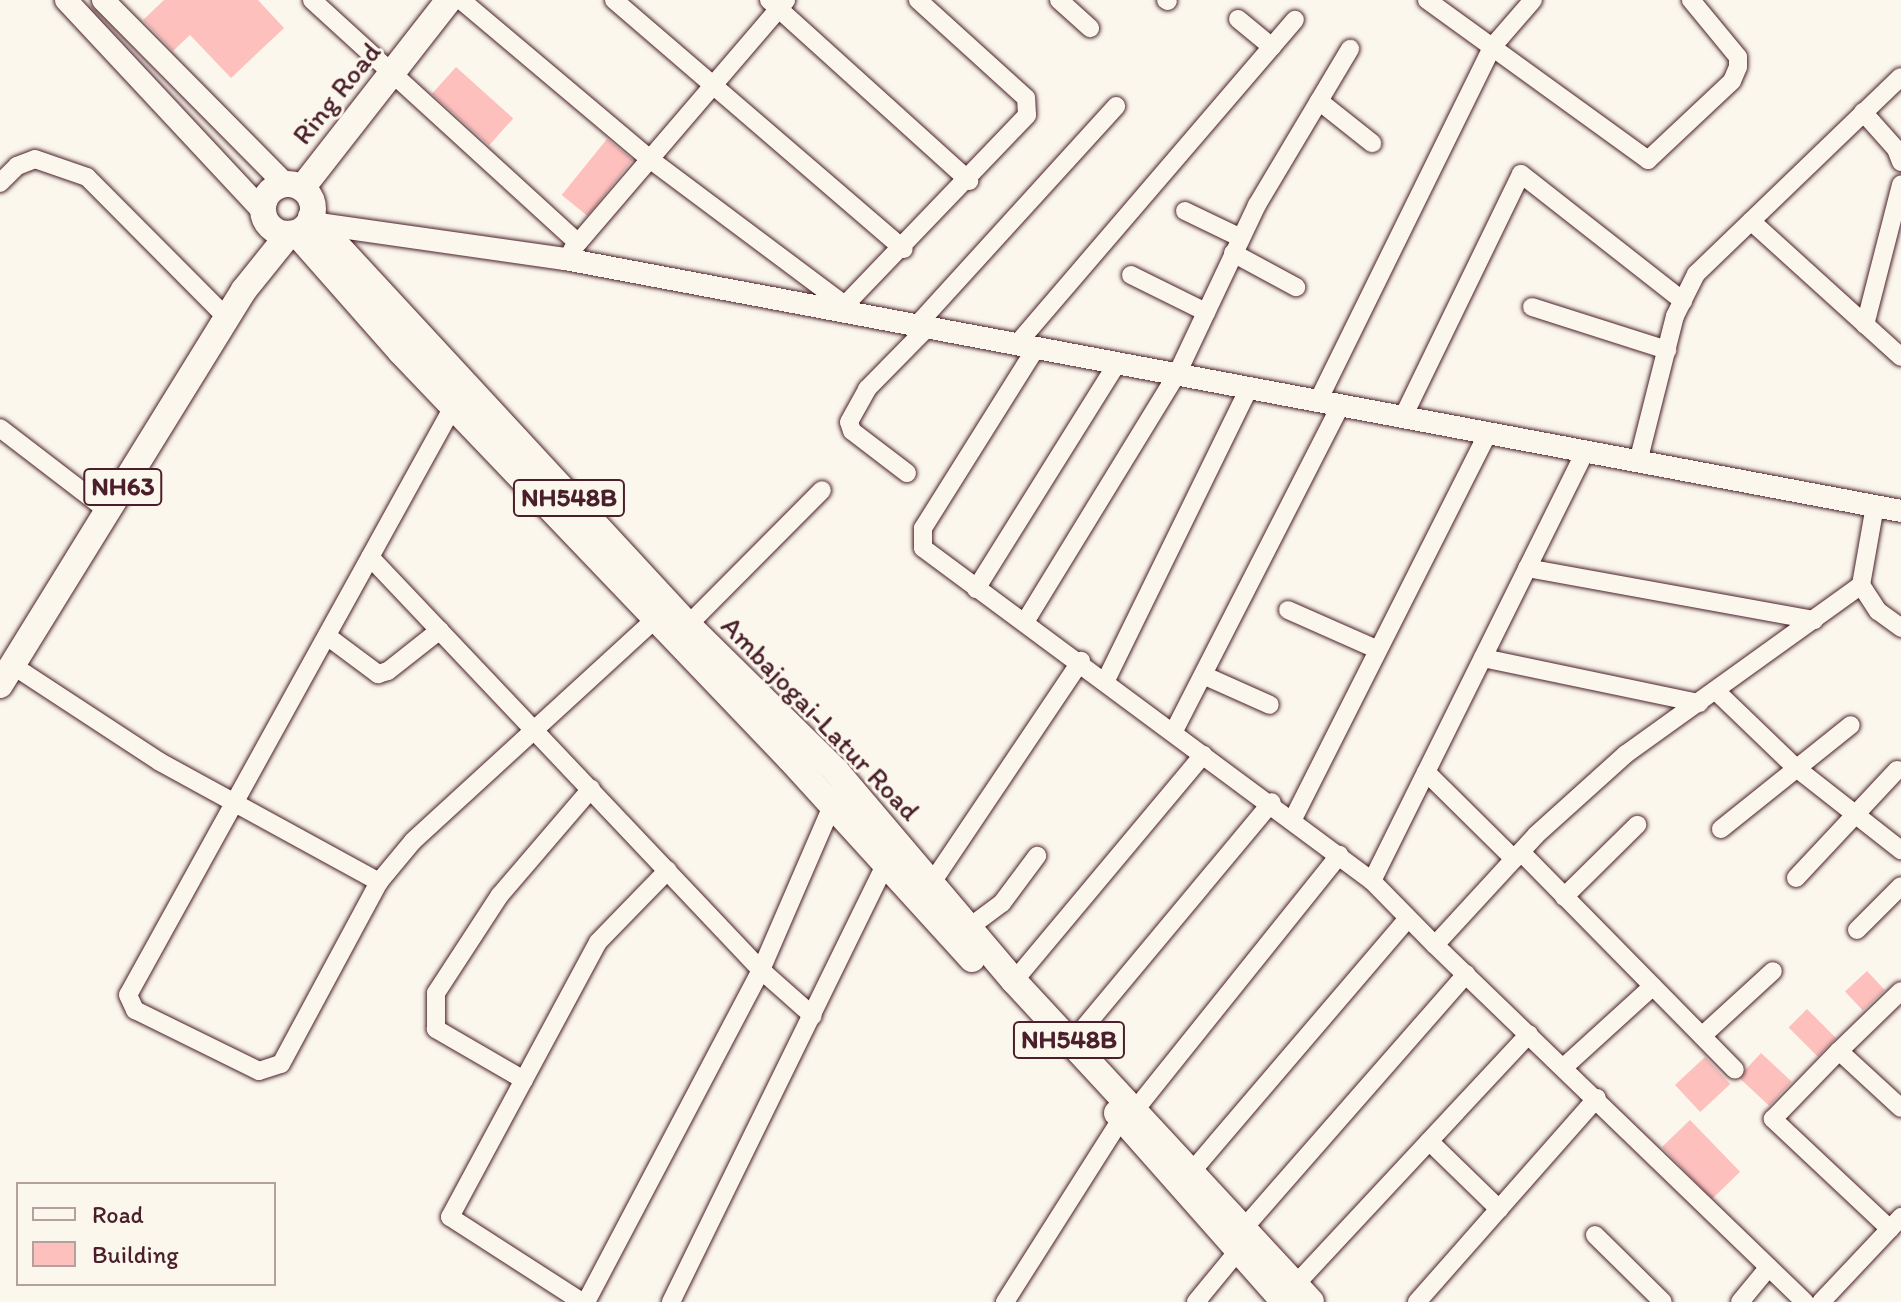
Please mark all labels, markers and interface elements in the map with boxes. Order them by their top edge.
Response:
street label: Ring Road [285,36,387,150]
road number: NH63 [83,465,163,509]
road number: NH548B [511,476,627,520]
street label: Ambajogai-Latur Road [715,609,927,827]
road number: NH548B [1011,1018,1127,1062]
legend [16,1182,276,1286]
text: Road [92,1200,144,1229]
text: Building [92,1240,179,1269]

